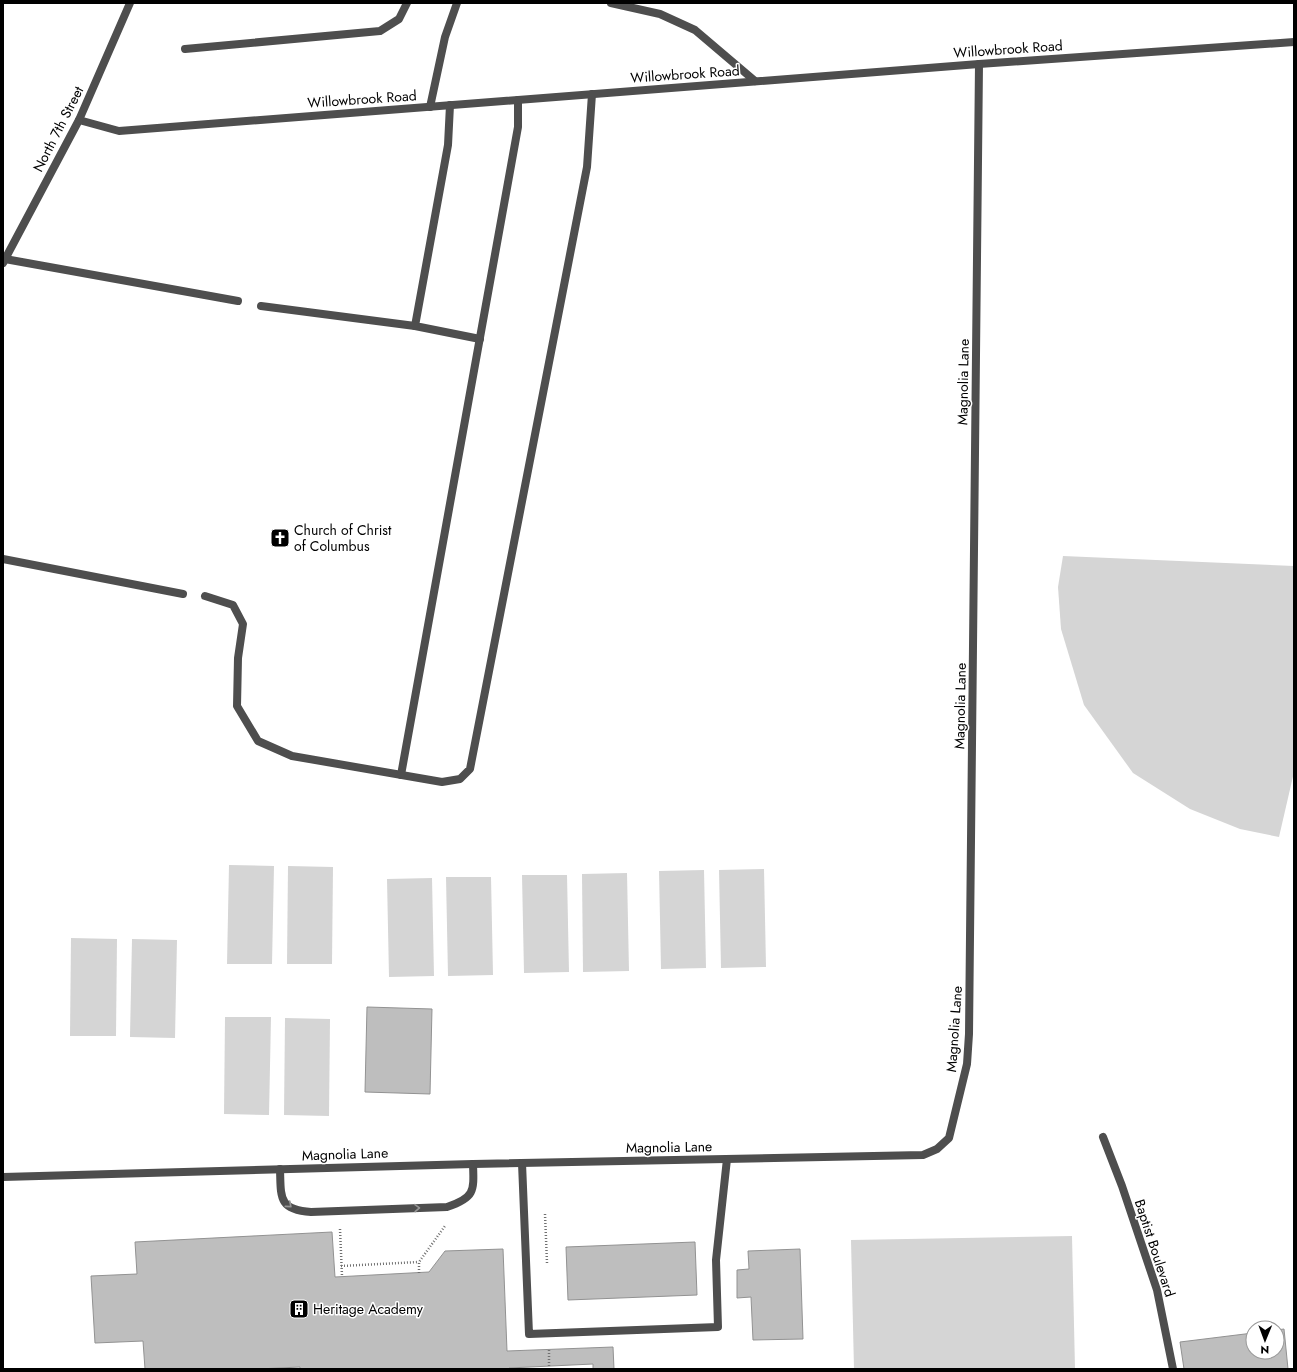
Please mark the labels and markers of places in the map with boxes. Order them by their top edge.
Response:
place label: Church of Christ of Columbus [294,520,392,556]
church icon: Church of Christ of Columbus [269,527,291,549]
building icon: Heritage Academy [288,1298,310,1320]
place label: Heritage Academy [313,1299,424,1319]

